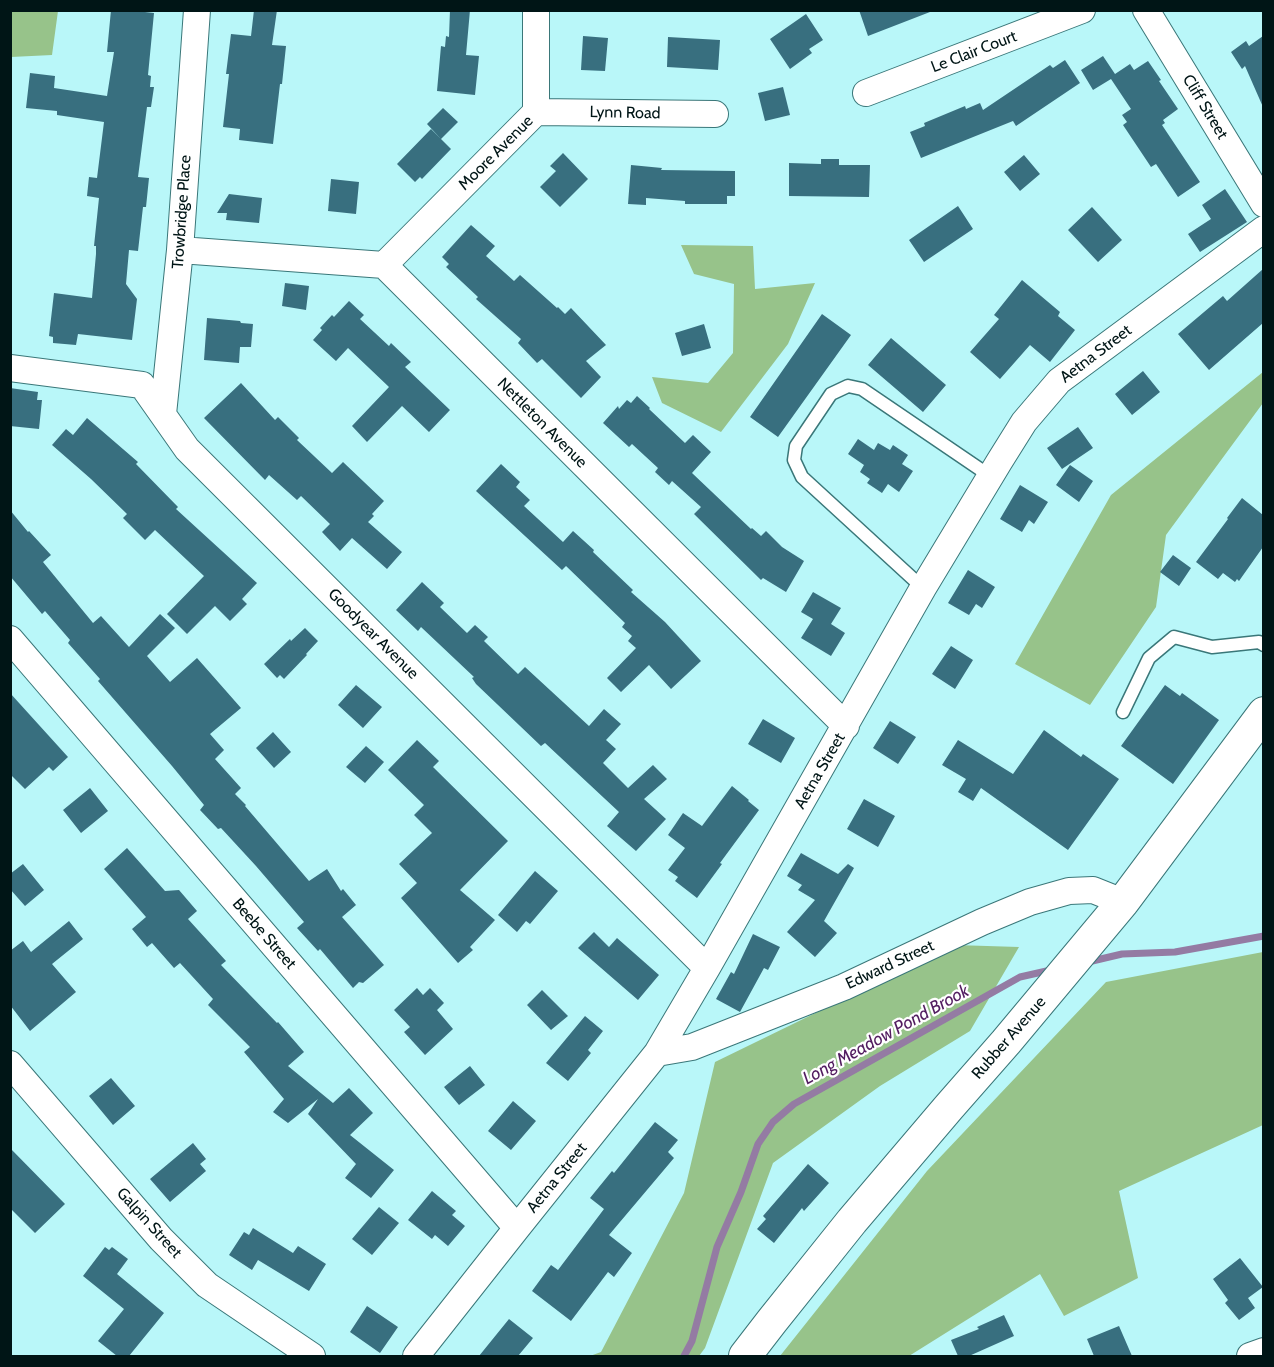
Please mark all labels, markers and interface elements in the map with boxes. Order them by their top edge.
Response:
street label: Le Clair Court [928,27,1020,77]
street label: Cliff Street [1178,71,1232,143]
street label: Lynn Road [589,103,661,123]
street label: Moore Avenue [455,112,537,194]
street label: Trowbridge Place [168,154,196,270]
street label: Aetna Street [1056,321,1136,387]
street label: Nettleton Avenue [493,374,591,472]
street label: Goodyear Avenue [324,585,422,683]
street label: Aetna Street [791,730,849,812]
street label: Beebe Street [228,895,300,973]
street label: Edward Street [843,936,937,994]
water label: Long Meadow Pond Brook [799,980,973,1090]
street label: Rubber Avenue [968,993,1050,1083]
street label: Aetna Street [523,1139,591,1217]
street label: Galpin Street [112,1184,186,1262]

